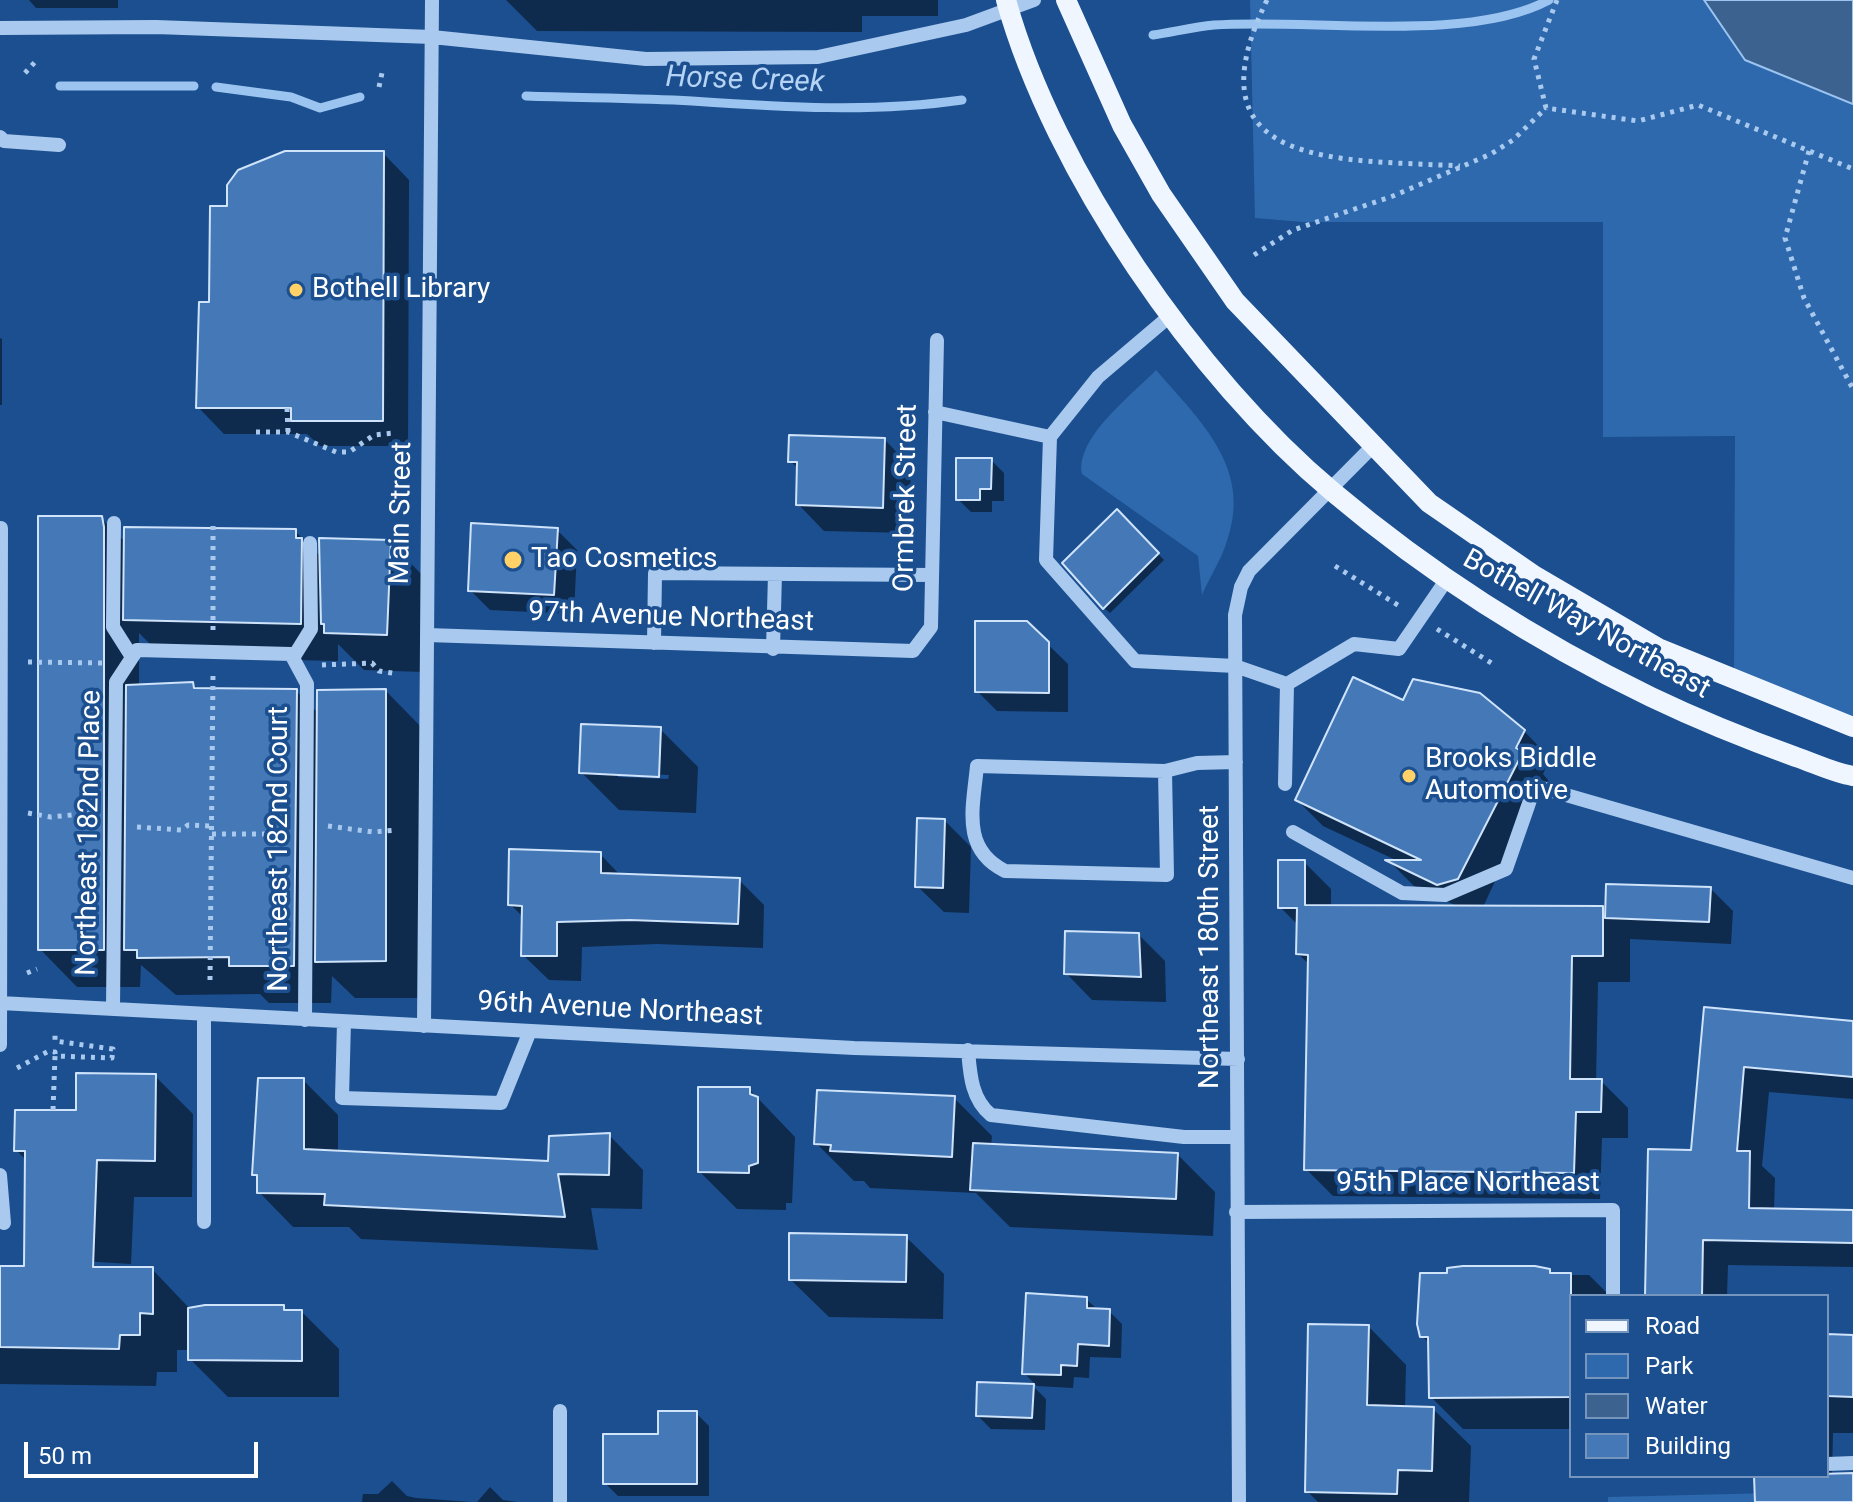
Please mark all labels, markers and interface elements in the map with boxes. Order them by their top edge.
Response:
water label: Horse Creek [665,60,825,102]
place label: Bothell Library [312,273,490,307]
marker: Bothell Library [287,281,305,299]
street label: Ormbrek Street [889,404,925,592]
street label: Main Street [384,441,420,585]
place label: Tao Cosmetics [531,543,717,577]
street label: Bothell Way Northeast [1457,543,1715,707]
marker: Tao Cosmetics [502,549,524,571]
street label: 97th Avenue Northeast [528,596,814,640]
street label: Northeast 182nd Place [71,690,109,976]
street label: Northeast 182nd Court [263,706,297,992]
place label: Brooks Biddle Automotive [1425,743,1597,809]
marker: Brooks Biddle Automotive [1400,767,1418,785]
street label: Northeast 180th Street [1194,805,1228,1089]
street label: 96th Avenue Northeast [476,986,764,1034]
street label: 95th Place Northeast [1336,1167,1600,1201]
legend [1569,1294,1829,1478]
text: Road [1645,1312,1700,1340]
text: Park [1645,1352,1693,1380]
text: Water [1645,1392,1708,1420]
scale bar [28,1426,262,1476]
text: Building [1645,1432,1731,1460]
text: 50 m [38,1442,92,1470]

